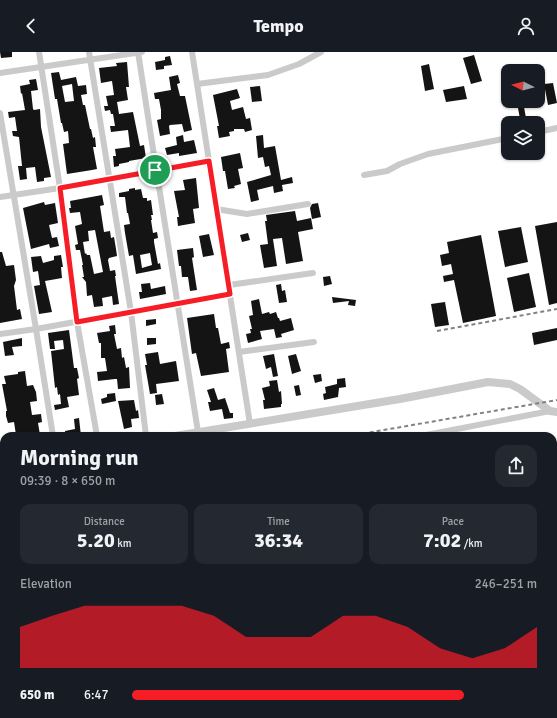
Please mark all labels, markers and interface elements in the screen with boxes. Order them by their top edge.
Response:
icon: back [20,15,42,37]
text: Tempo [253,15,304,37]
icon: person [515,15,537,37]
north arrow [501,64,545,108]
map controls [501,64,545,160]
button: layers [501,116,545,160]
pin [138,153,172,187]
icon: arrive [144,159,166,181]
text: Morning run [20,444,139,471]
button: share [495,445,537,487]
text: 09:39 · 8 × 650 m [20,473,115,489]
text: Distance [84,515,125,528]
text: Time [267,515,290,528]
text: Pace [442,515,464,528]
text: 5.20 [77,528,115,553]
text: 36:34 [254,528,303,553]
text: 7:02 [423,528,461,553]
text: km [115,537,132,550]
text: /km [461,537,483,550]
text: Elevation [20,576,72,592]
text: 246–251 m [475,576,537,592]
text: 650 m [20,687,54,703]
text: 6:47 [84,687,109,703]

